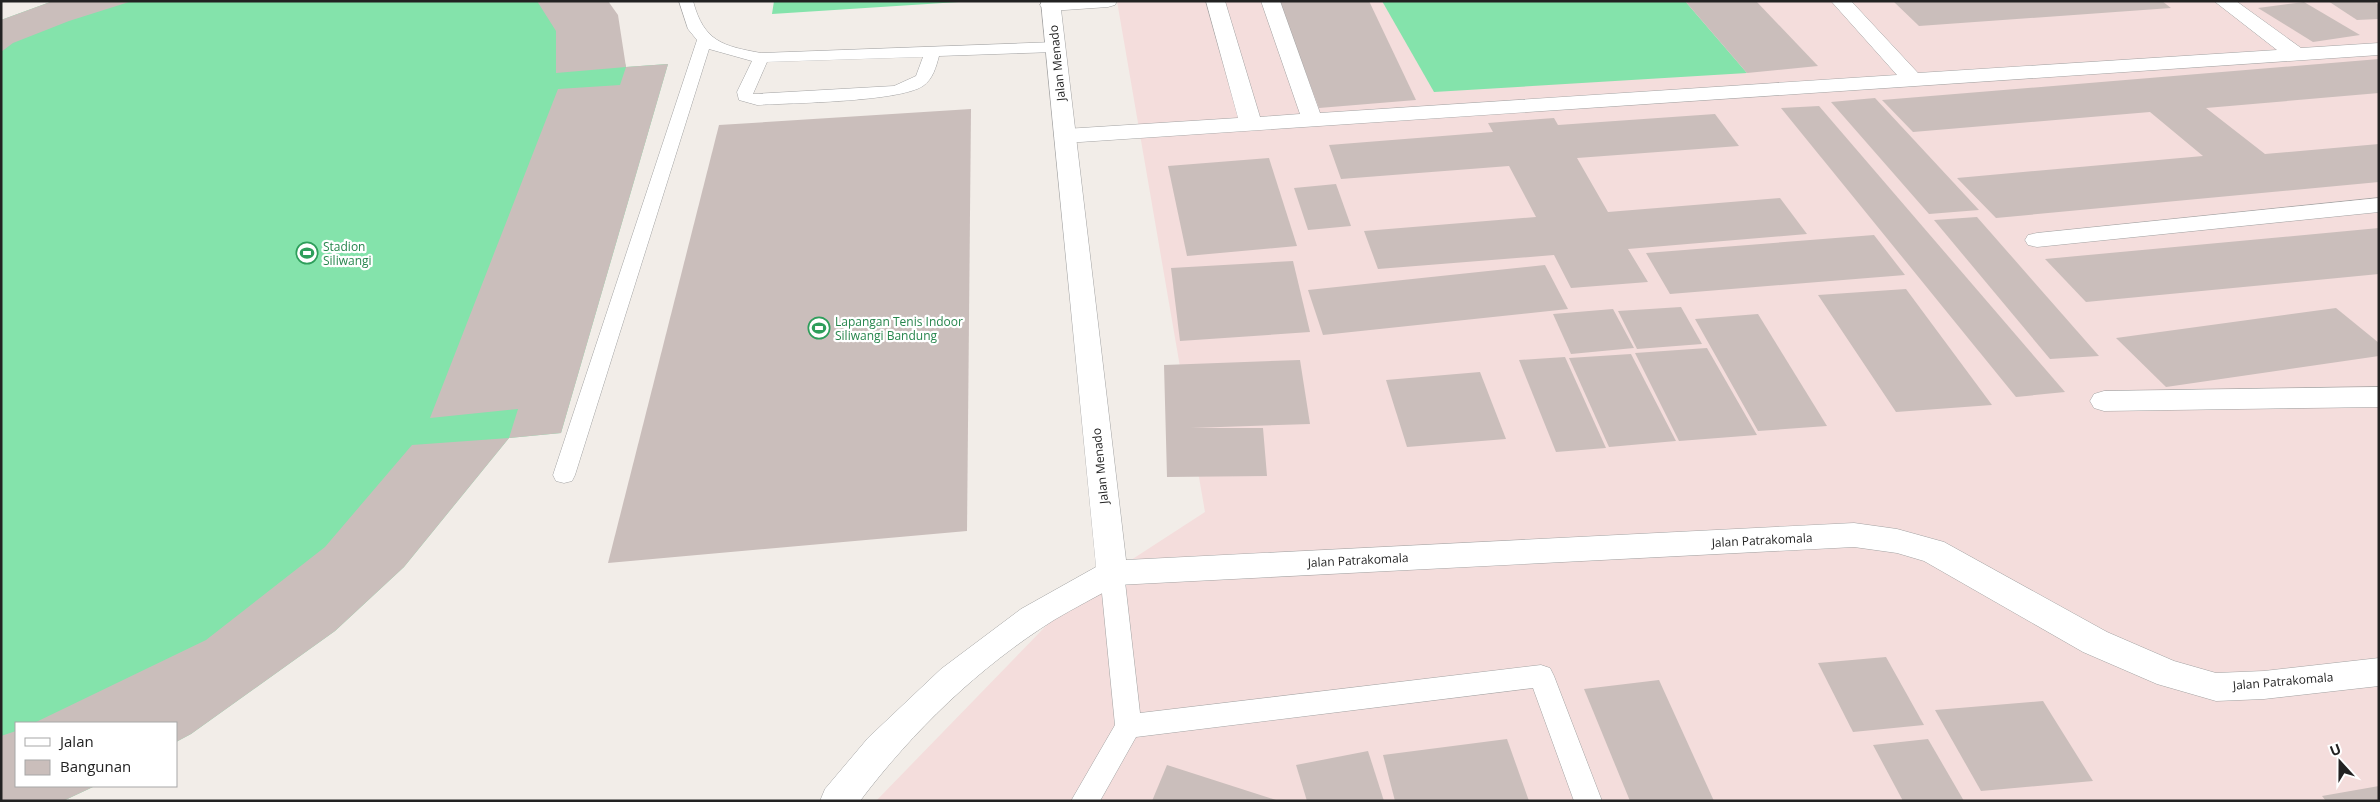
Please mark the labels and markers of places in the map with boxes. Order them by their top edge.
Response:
place label: Stadion Siliwangi [323,238,372,269]
sports icon: Stadion Siliwangi [295,241,319,265]
place label: Lapangan Tenis Indoor Siliwangi Bandung [835,313,963,344]
sports icon: Lapangan Tenis Indoor Siliwangi Bandung [807,316,831,340]

